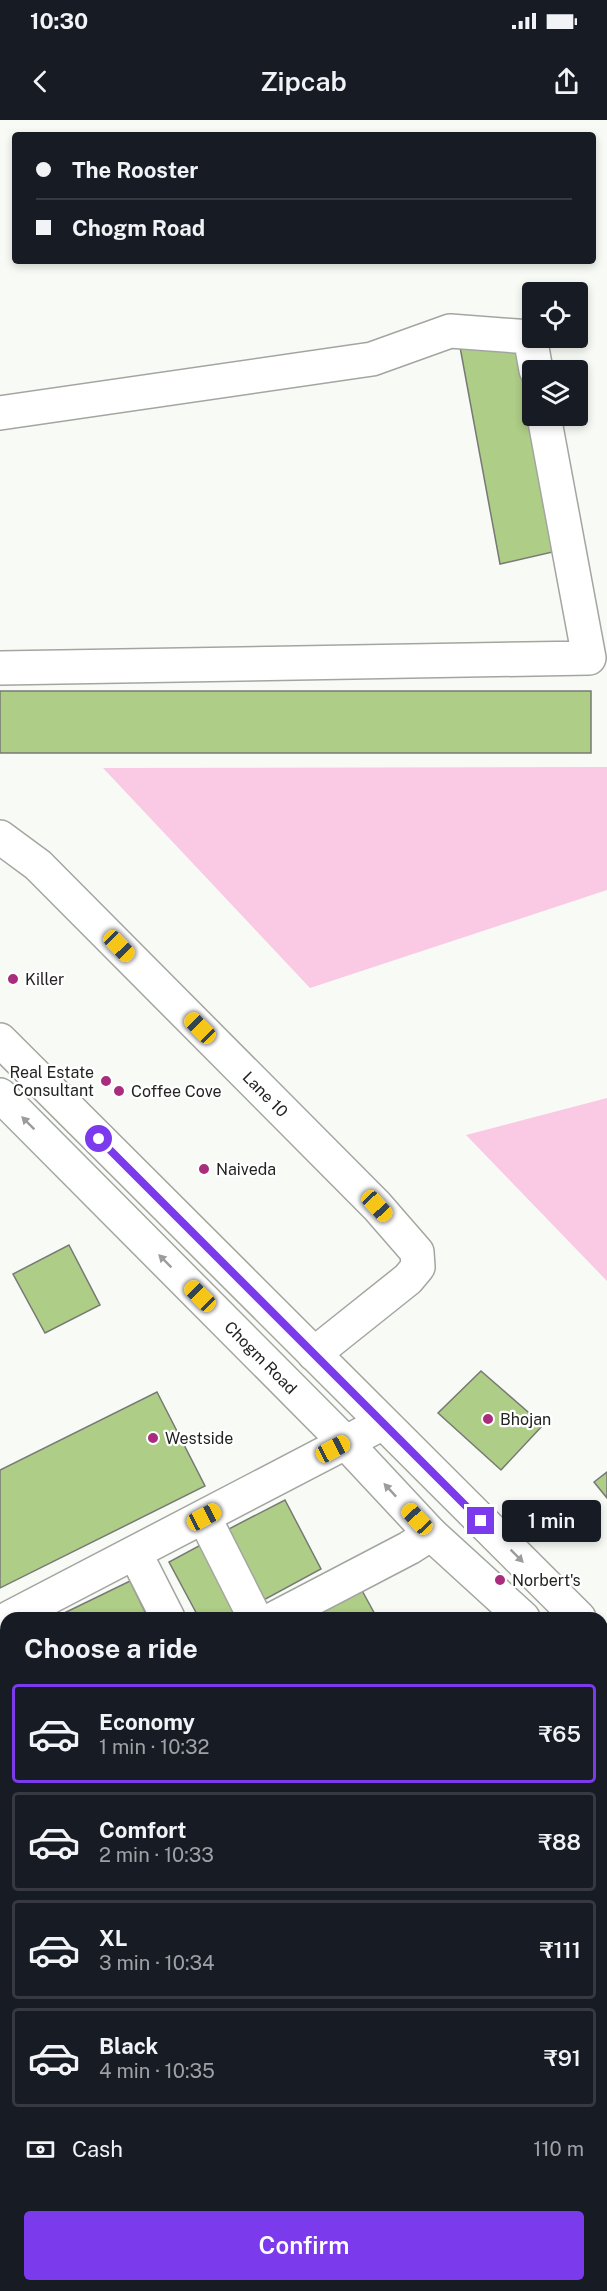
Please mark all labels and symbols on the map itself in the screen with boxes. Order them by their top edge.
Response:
car [100,927,138,965]
place label: Killer [25,970,64,989]
marker: Killer [6,972,20,986]
car [181,1009,219,1047]
place label: Real Estate Consultant [9,1063,94,1100]
street label: Lane 10 [239,1068,292,1121]
marker: Real Estate Consultant [99,1074,113,1088]
place label: Coffee Cove [131,1082,222,1101]
marker: Coffee Cove [112,1084,126,1098]
one-way arrow [21,1116,35,1130]
route start [85,1125,112,1152]
place label: Naiveda [216,1160,276,1179]
marker: Naiveda [197,1162,211,1176]
car [358,1187,396,1225]
one-way arrow [159,1255,173,1269]
car [181,1277,219,1315]
street label: Chogm Road [220,1317,301,1398]
place label: Bhojan [500,1410,551,1429]
marker: Bhojan [481,1412,495,1426]
place label: Westside [165,1429,233,1448]
marker: Westside [146,1431,160,1445]
car [313,1433,353,1465]
one-way arrow [383,1483,397,1498]
car [398,1500,436,1538]
callout: 1 min [502,1500,601,1542]
car [184,1501,224,1533]
route end [467,1507,494,1534]
one-way arrow [509,1549,523,1563]
place label: Norbert's [512,1571,581,1590]
marker: Norbert's [493,1573,507,1587]

